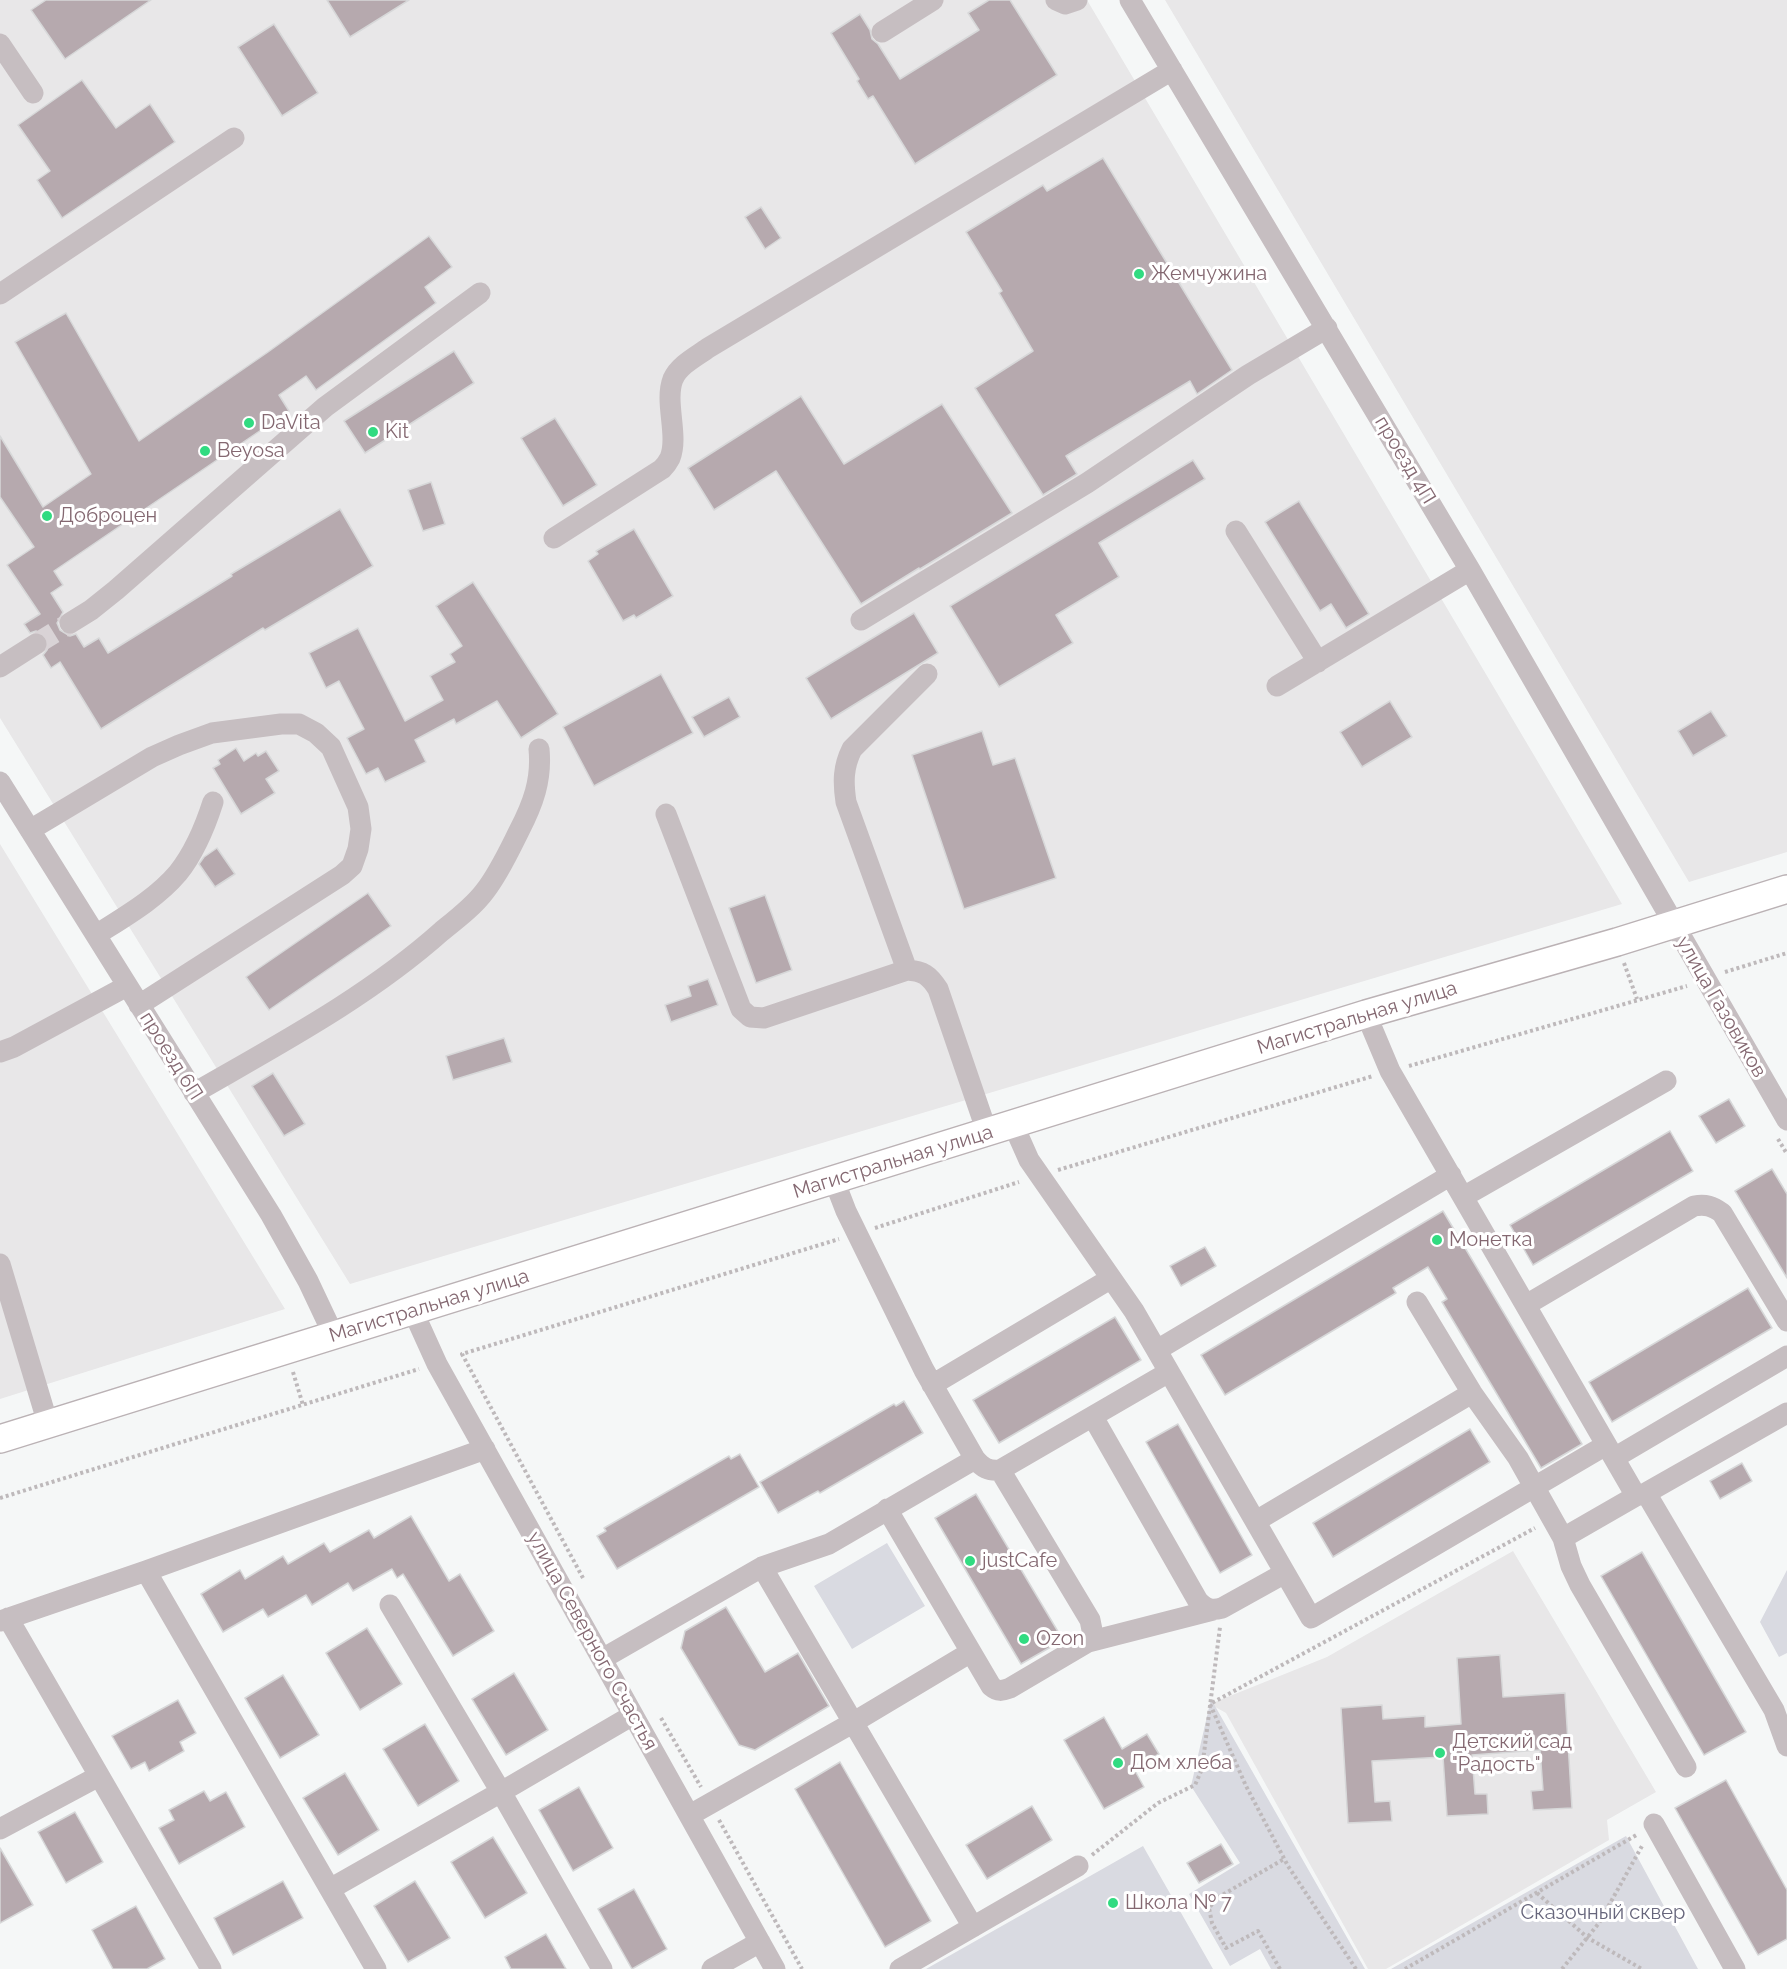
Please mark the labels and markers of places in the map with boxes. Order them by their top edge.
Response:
place label: Жемчужина [1151,262,1267,286]
marker: Жемчужина [1132,267,1146,281]
place label: DaVita [261,411,321,435]
marker: DaVita [242,416,256,430]
place label: Kit [385,420,409,444]
marker: Kit [366,425,380,439]
place label: Beyosa [217,439,285,463]
marker: Beyosa [198,444,212,458]
place label: Доброцен [59,504,157,528]
marker: Доброцен [40,509,54,523]
place label: Монетка [1449,1228,1532,1252]
marker: Монетка [1430,1233,1444,1247]
place label: justCafe [982,1549,1057,1573]
marker: justCafe [963,1554,977,1568]
place label: Ozon [1036,1627,1084,1651]
marker: Ozon [1017,1632,1031,1646]
place label: Детский сад "Радость" [1452,1730,1572,1777]
marker: Детский сад "Радость" [1433,1746,1447,1760]
place label: Дом хлеба [1130,1751,1232,1775]
marker: Дом хлеба [1111,1756,1125,1770]
place label: Школа № 7 [1125,1891,1232,1915]
marker: Школа № 7 [1106,1896,1120,1910]

